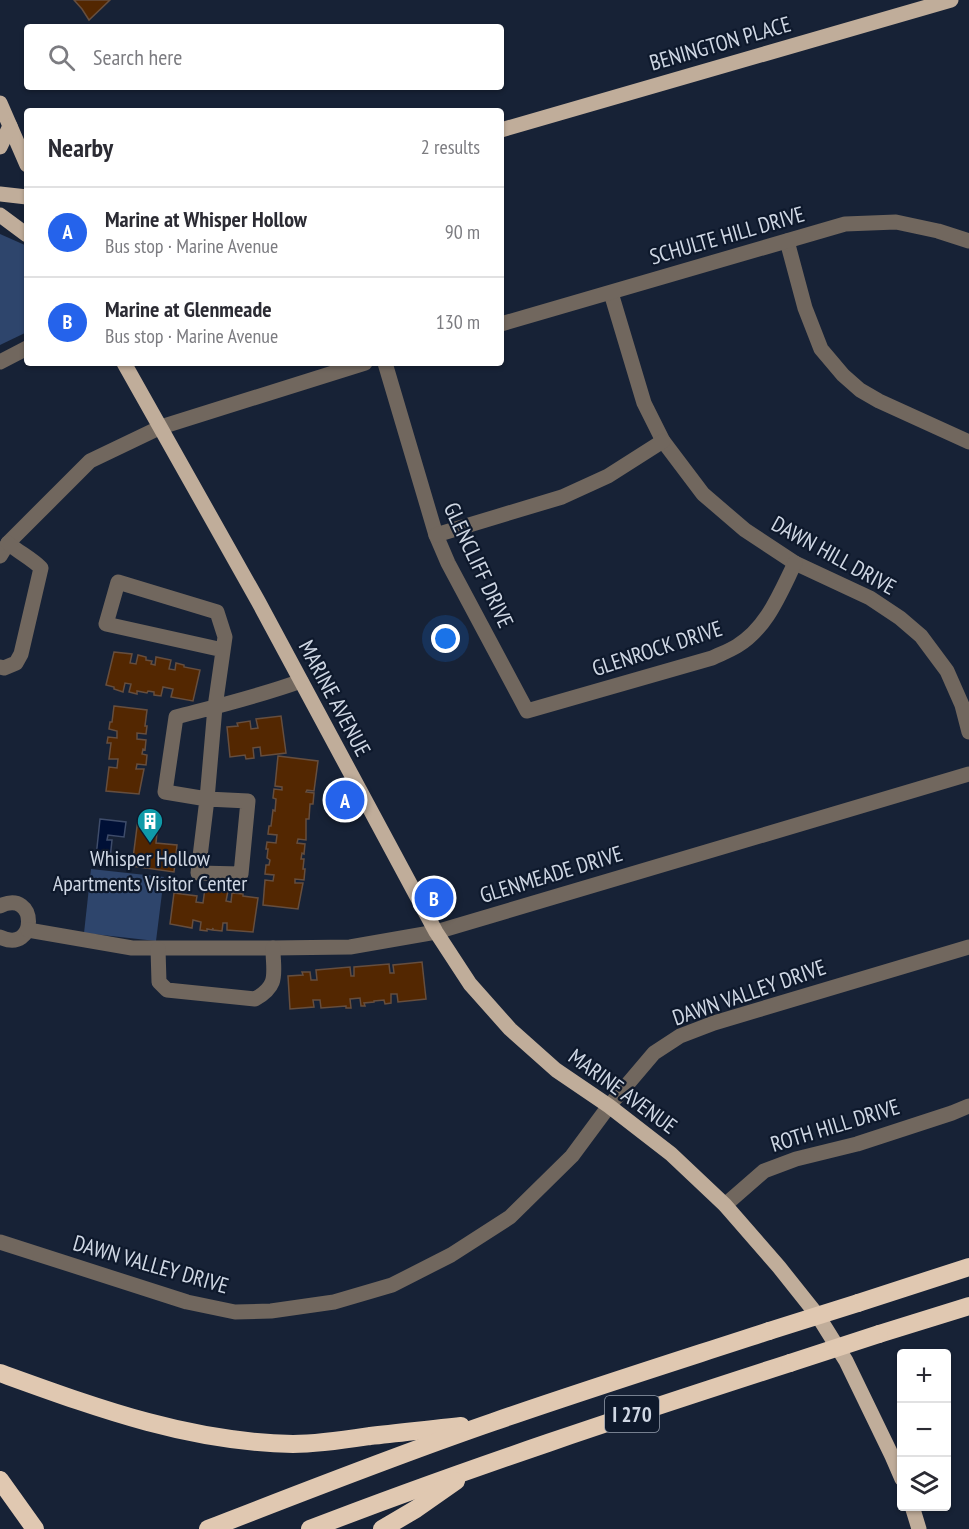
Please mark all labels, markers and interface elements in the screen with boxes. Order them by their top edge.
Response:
street label: BENINGTON PLACE [646,9,794,77]
search box [24,24,504,90]
icon: search [45,41,78,74]
text: Search here [93,43,182,71]
text: Nearby [48,131,113,164]
text: 2 results [421,134,480,160]
street label: SCHULTE HILL DRIVE [646,200,808,270]
text: Marine at Whisper Hollow [105,205,307,233]
text: A [62,219,73,245]
text: 90 m [445,219,480,245]
text: Bus stop · Marine Avenue [105,233,278,259]
text: Marine at Glenmeade [105,295,272,323]
text: B [63,309,72,335]
text: 130 m [436,309,480,335]
text: Bus stop · Marine Avenue [105,323,278,349]
street label: GLENCLIFF DRIVE [438,498,520,632]
street label: DAWN HILL DRIVE [767,509,901,601]
street label: GLENROCK DRIVE [588,614,726,682]
your location [431,624,460,653]
street label: MARINE AVENUE [293,635,377,761]
pin: A [326,778,364,822]
building icon: Whisper Hollow Apartments Visitor Center [135,806,165,844]
street label: GLENMEADE DRIVE [476,839,626,909]
place label: Whisper Hollow Apartments Visitor Center [53,844,247,897]
pin: B [414,876,454,920]
street label: DAWN VALLEY DRIVE [669,953,829,1031]
street label: MARINE AVENUE [563,1042,683,1140]
street label: ROTH HILL DRIVE [767,1092,903,1158]
street label: DAWN VALLEY DRIVE [70,1228,232,1300]
map controls [897,1349,951,1511]
button: + [897,1349,951,1403]
road number: I 270 [605,1396,659,1432]
button: − [897,1403,951,1457]
button: layers [897,1457,951,1511]

